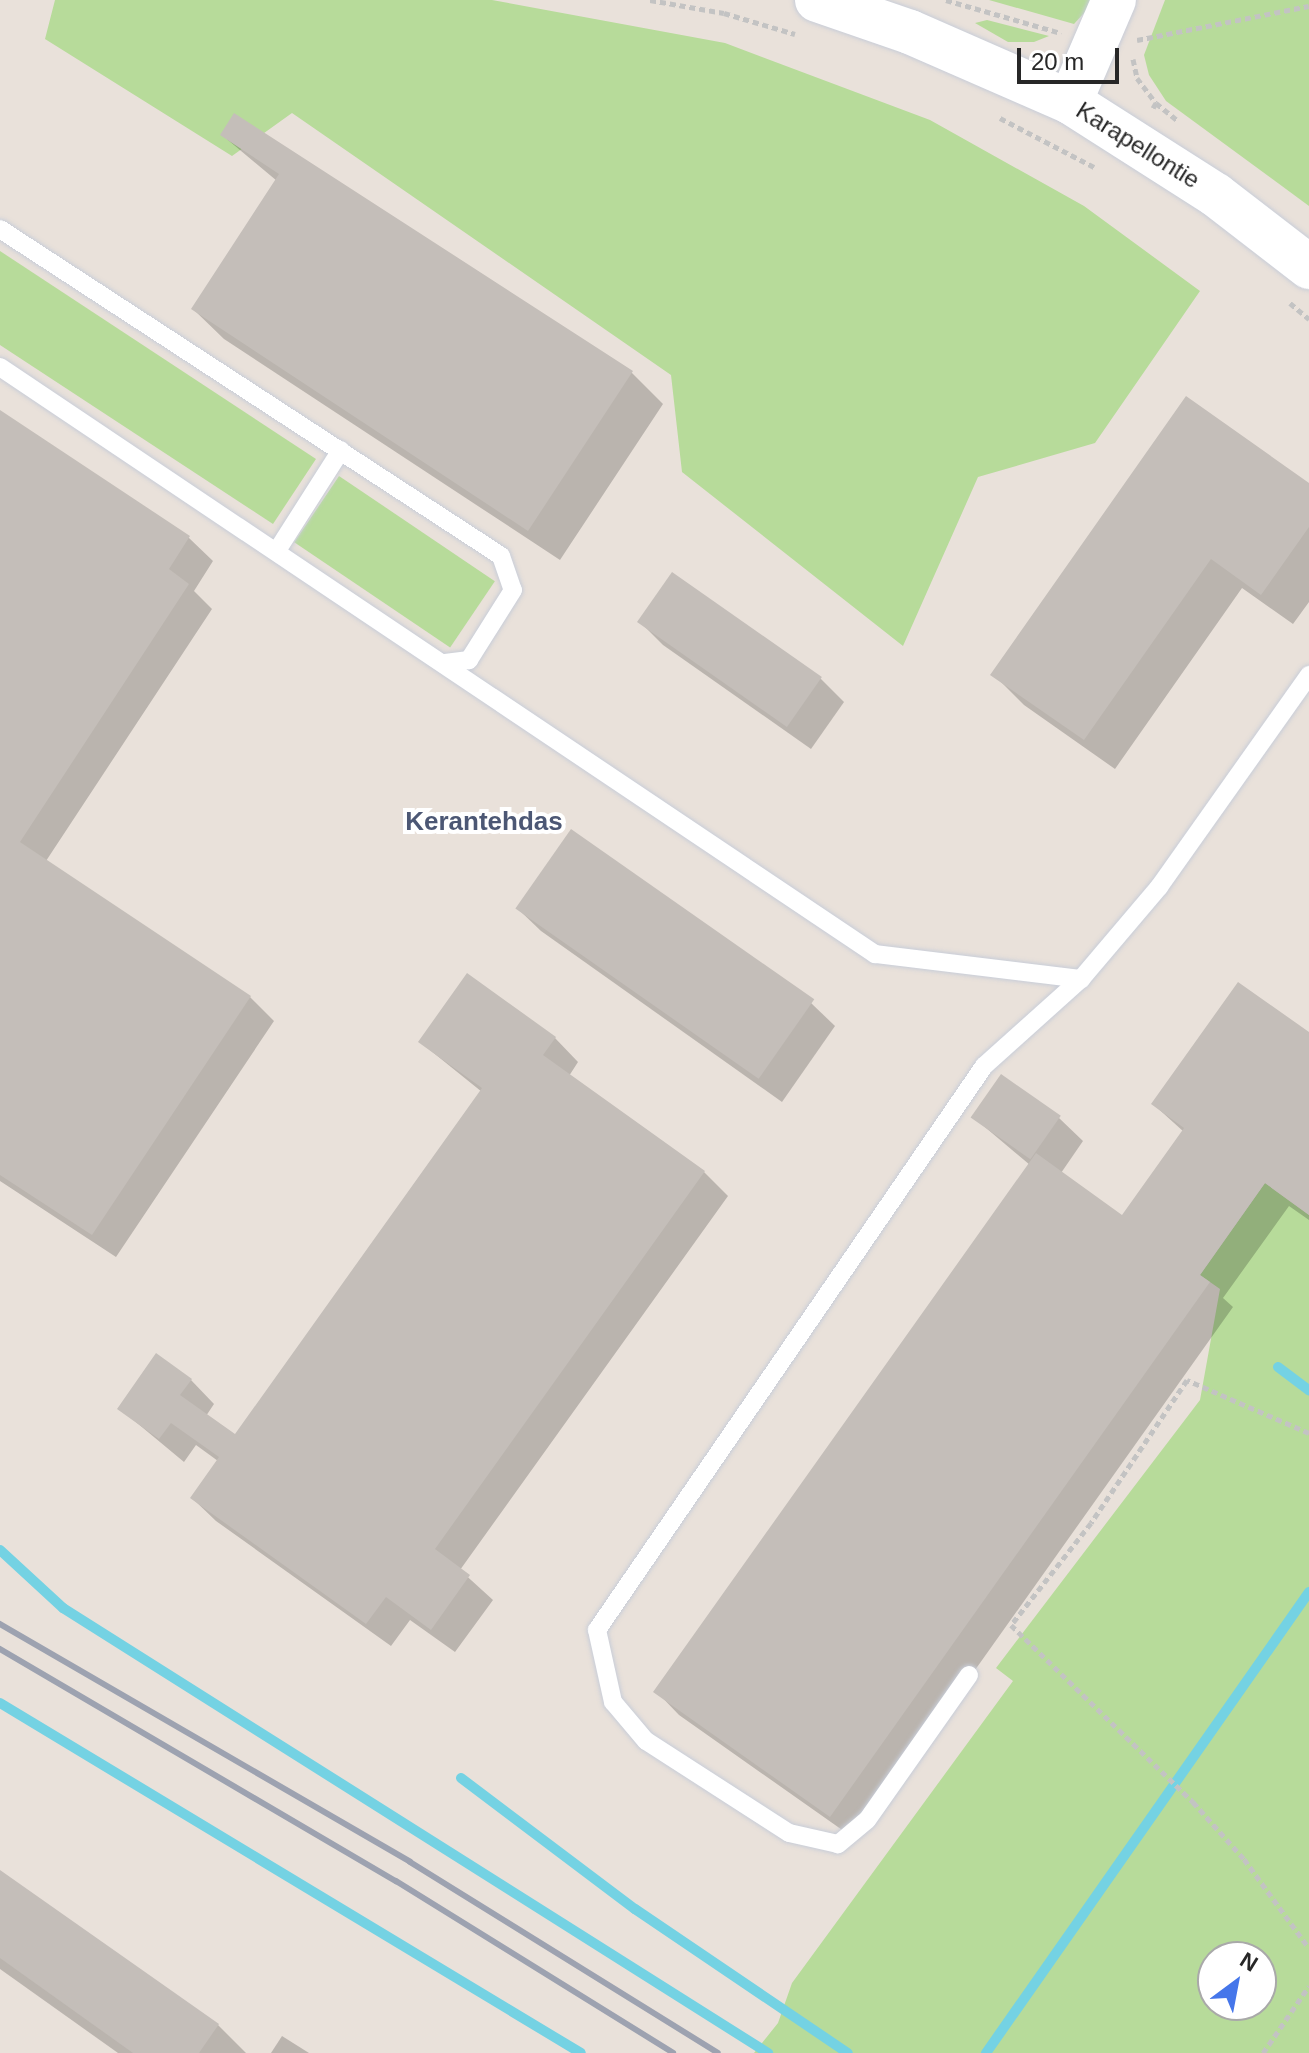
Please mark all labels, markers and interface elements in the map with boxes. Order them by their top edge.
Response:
scale bar [1021,32,1123,82]
text: 20 m [1031,48,1084,75]
street label: Karapellontie [1071,96,1205,194]
district label: Kerantehdas [405,806,563,838]
north arrow [1197,1941,1277,2021]
text: N [1236,1947,1262,1977]

